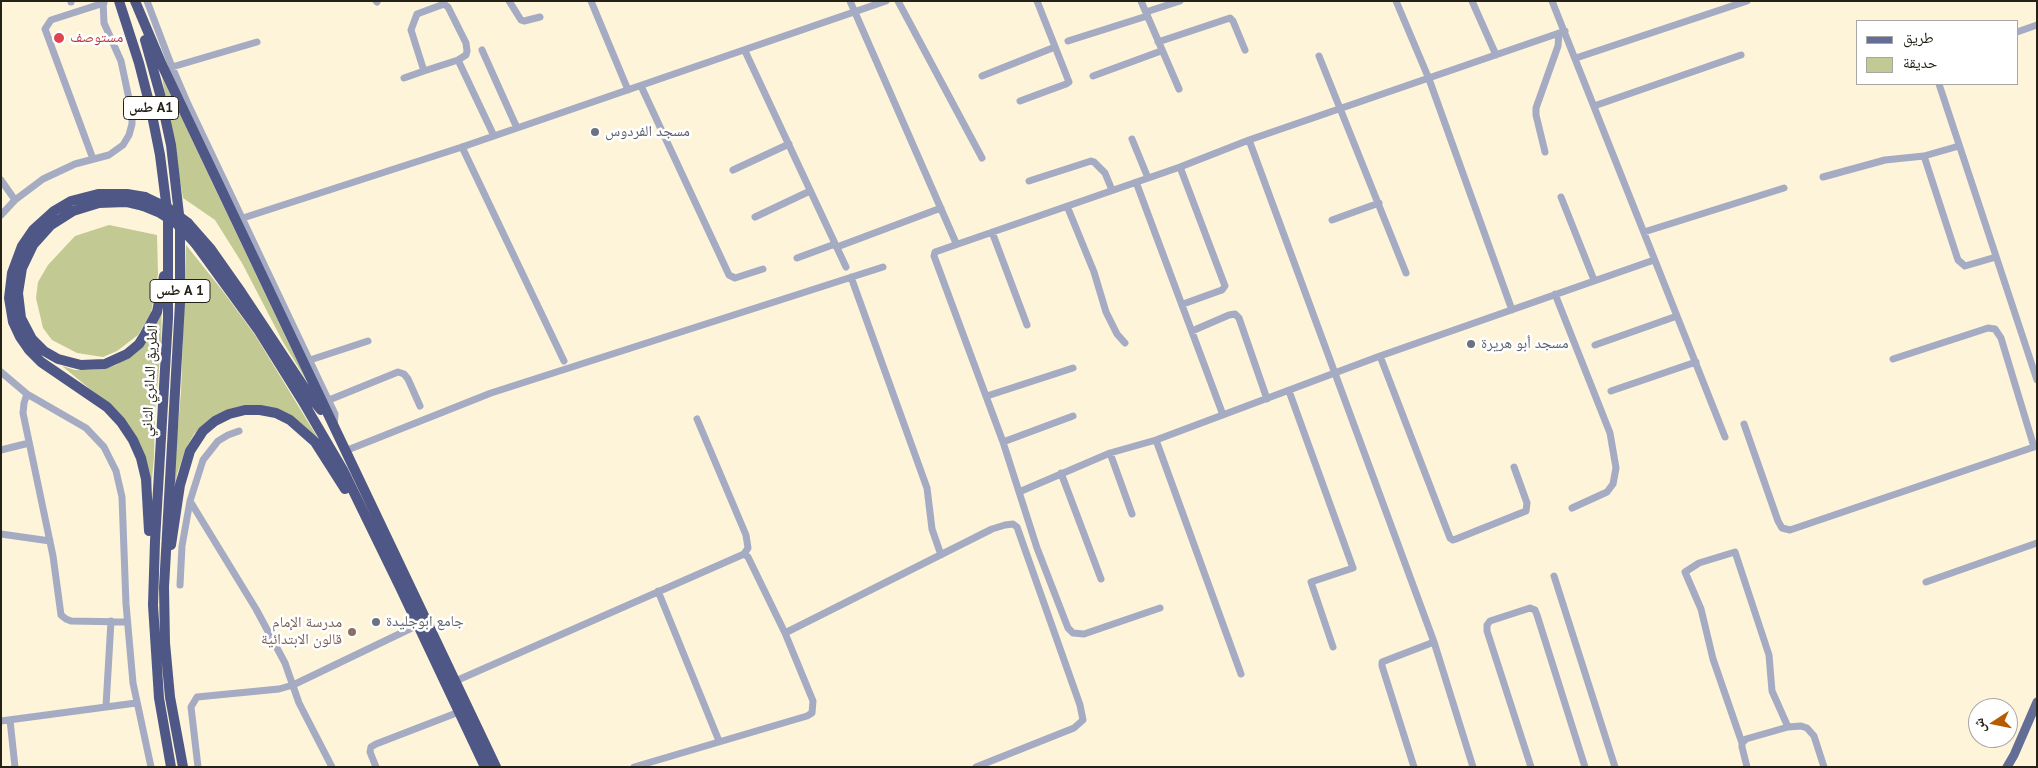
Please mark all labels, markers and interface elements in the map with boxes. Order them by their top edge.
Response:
legend [1856,20,2018,85]
text: طريق [1903,28,1934,47]
place label: مستوصف [70,29,123,47]
marker: مستوصف [52,31,66,45]
text: حديقة [1903,53,1937,72]
road number: طس A1 [124,96,178,120]
place label: مسجد الفردوس [605,123,690,141]
marker: مسجد الفردوس [589,126,601,138]
road number: طس A 1 [150,280,210,302]
street label: الطريق الدائري الثاني [138,324,162,438]
place label: مسجد أبو هريرة [1481,335,1569,353]
marker: مسجد أبو هريرة [1465,338,1477,350]
place label: جامع ابوجليدة [386,613,464,631]
place label: مدرسة الإمام قالون الابتدائية [261,614,342,649]
marker: جامع ابوجليدة [370,616,382,628]
marker: مدرسة الإمام قالون الابتدائية [346,626,358,638]
north arrow [1968,698,2018,748]
text: ش [1969,717,1990,735]

